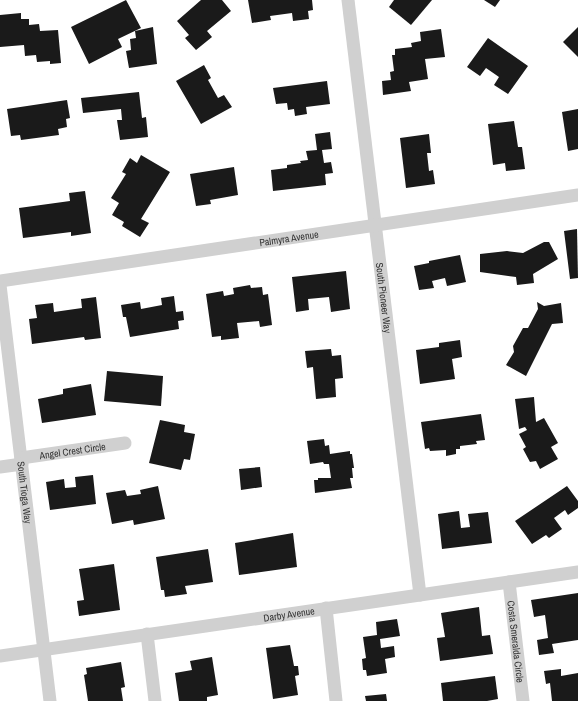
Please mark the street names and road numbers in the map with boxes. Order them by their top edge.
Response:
street label: Palmyra Avenue [258,228,320,249]
street label: South Pioneer Way [373,262,394,335]
street label: Angel Crest Circle [38,440,107,462]
street label: South Tioga Way [14,461,35,525]
street label: Costa Smeralda Circle [504,600,527,684]
street label: Darby Avenue [263,604,316,625]

